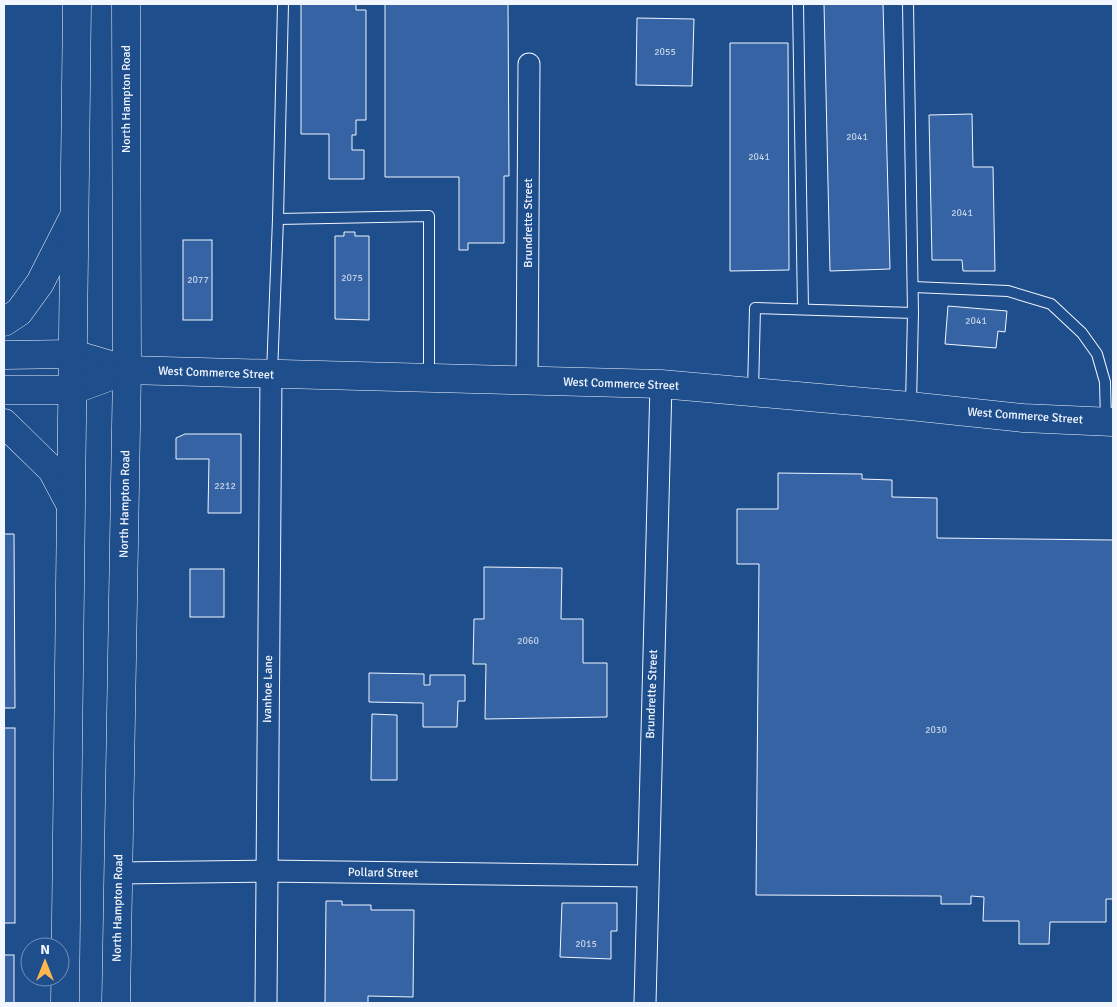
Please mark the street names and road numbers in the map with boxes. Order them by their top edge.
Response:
street label: North Hampton Road [119,45,134,153]
street label: Brundrette Street [521,178,536,268]
street label: West Commerce Street [158,363,274,383]
street label: West Commerce Street [563,374,679,394]
street label: West Commerce Street [967,404,1083,428]
street label: North Hampton Road [117,450,133,558]
street label: Brundrette Street [643,649,661,739]
street label: Ivanhoe Lane [260,655,276,723]
street label: North Hampton Road [110,854,126,962]
street label: Pollard Street [348,865,418,881]

